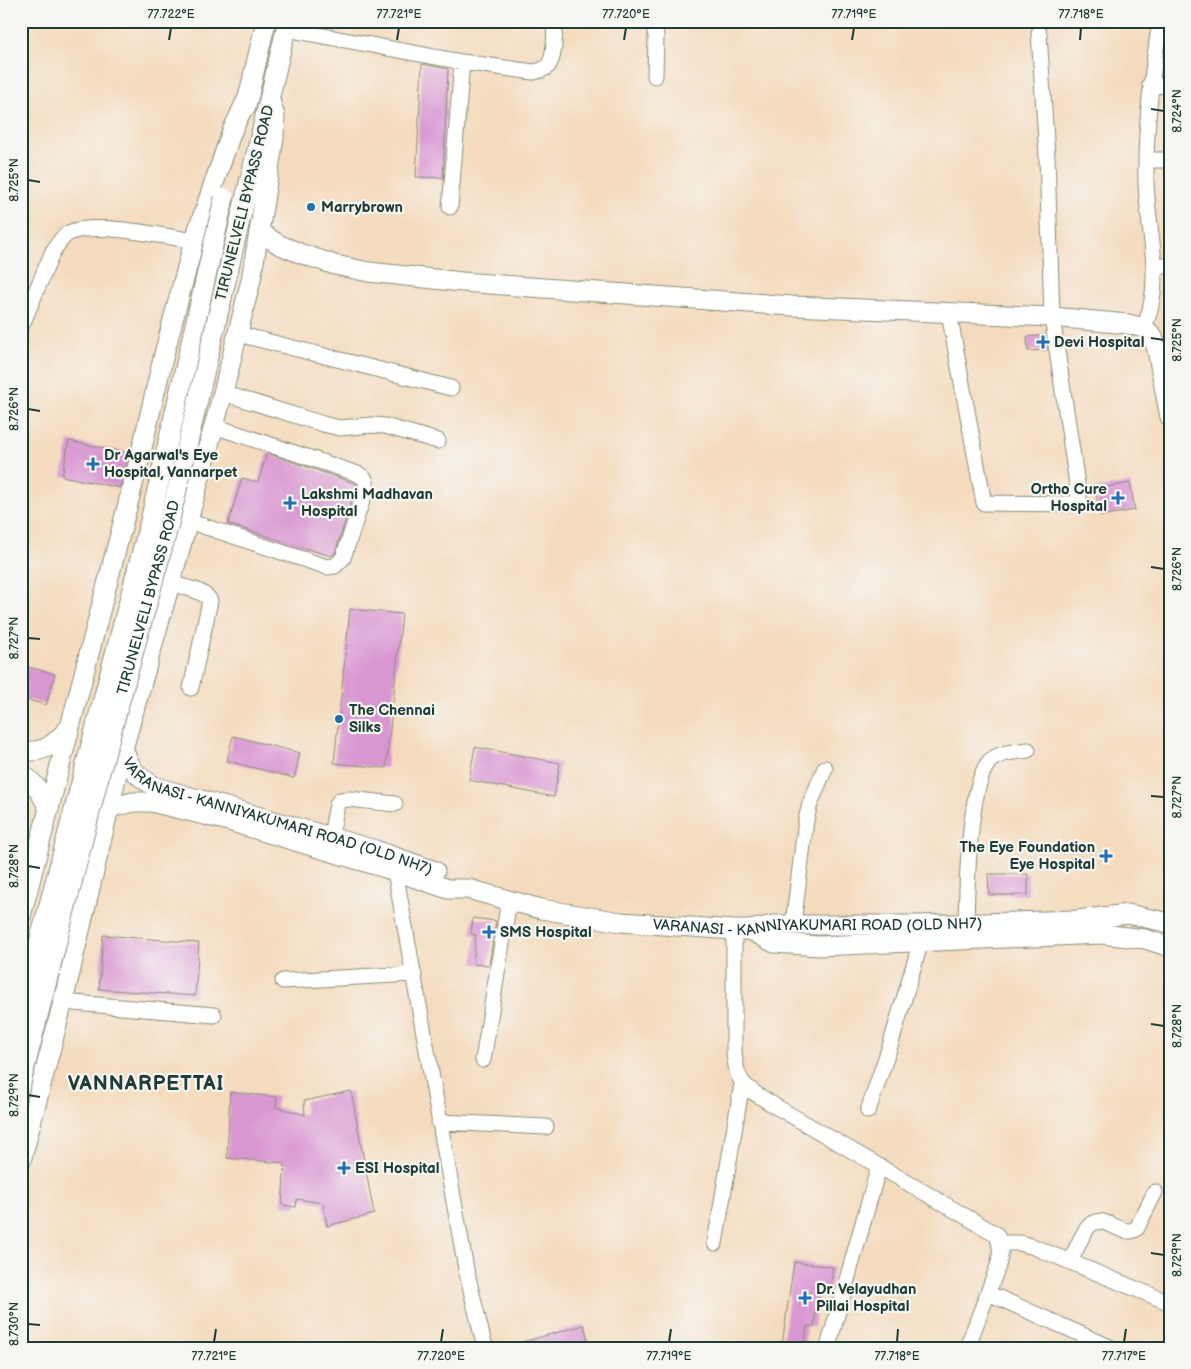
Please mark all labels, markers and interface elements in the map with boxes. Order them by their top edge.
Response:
text: 77.722°E [147,7,195,22]
text: 77.721°E [376,7,422,22]
text: 77.720°E [602,7,650,22]
text: 77.719°E [831,7,877,22]
text: 77.718°E [1058,7,1104,22]
text: 8.724°N [1170,89,1185,133]
street label: TIRUNELVELI BYPASS ROAD [211,103,279,303]
text: 8.725°N [7,158,22,202]
place label: Marrybrown [321,198,403,217]
marker: Marrybrown [305,201,317,213]
text: 8.725°N [1170,318,1185,362]
place label: Devi Hospital [1054,333,1144,352]
marker: Devi Hospital [1036,335,1050,349]
text: 8.726°N [7,387,22,431]
place label: Dr Agarwal's Eye Hospital, Vannarpet [104,446,237,482]
marker: Dr Agarwal's Eye Hospital, Vannarpet [86,457,100,471]
place label: Ortho Cure Hospital [1031,480,1107,516]
place label: Lakshmi Madhavan Hospital [301,485,433,521]
marker: Ortho Cure Hospital [1111,491,1125,505]
marker: Lakshmi Madhavan Hospital [283,496,297,510]
street label: TIRUNELVELI BYPASS ROAD [113,498,184,697]
text: 8.726°N [1170,547,1185,591]
text: 8.727°N [7,617,22,659]
place label: The Chennai Silks [349,701,435,737]
marker: The Chennai Silks [333,713,345,725]
street label: VARANASI - KANNIYAKUMARI ROAD (OLD NH7) [118,754,435,879]
text: 8.727°N [1170,776,1185,818]
place label: The Eye Foundation Eye Hospital [960,838,1095,874]
text: 8.728°N [7,844,22,888]
marker: The Eye Foundation Eye Hospital [1099,849,1113,863]
street label: VARANASI - KANNIYAKUMARI ROAD (OLD NH7) [652,913,982,940]
place label: SMS Hospital [500,923,592,942]
marker: SMS Hospital [482,925,496,939]
text: 8.728°N [1170,1004,1185,1048]
district label: VANNARPETTAI [68,1072,224,1096]
text: 8.729°N [7,1073,22,1117]
place label: ESI Hospital [355,1159,440,1178]
marker: ESI Hospital [337,1161,351,1175]
text: 8.729°N [1170,1233,1185,1277]
place label: Dr. Velayudhan Pillai Hospital [816,1280,916,1316]
marker: Dr. Velayudhan Pillai Hospital [798,1291,812,1305]
text: 8.730°N [7,1302,22,1346]
text: 77.721°E [191,1349,237,1364]
text: 77.720°E [417,1349,465,1364]
text: 77.719°E [646,1349,692,1364]
text: 77.718°E [874,1349,920,1364]
text: 77.717°E [1102,1349,1146,1364]

